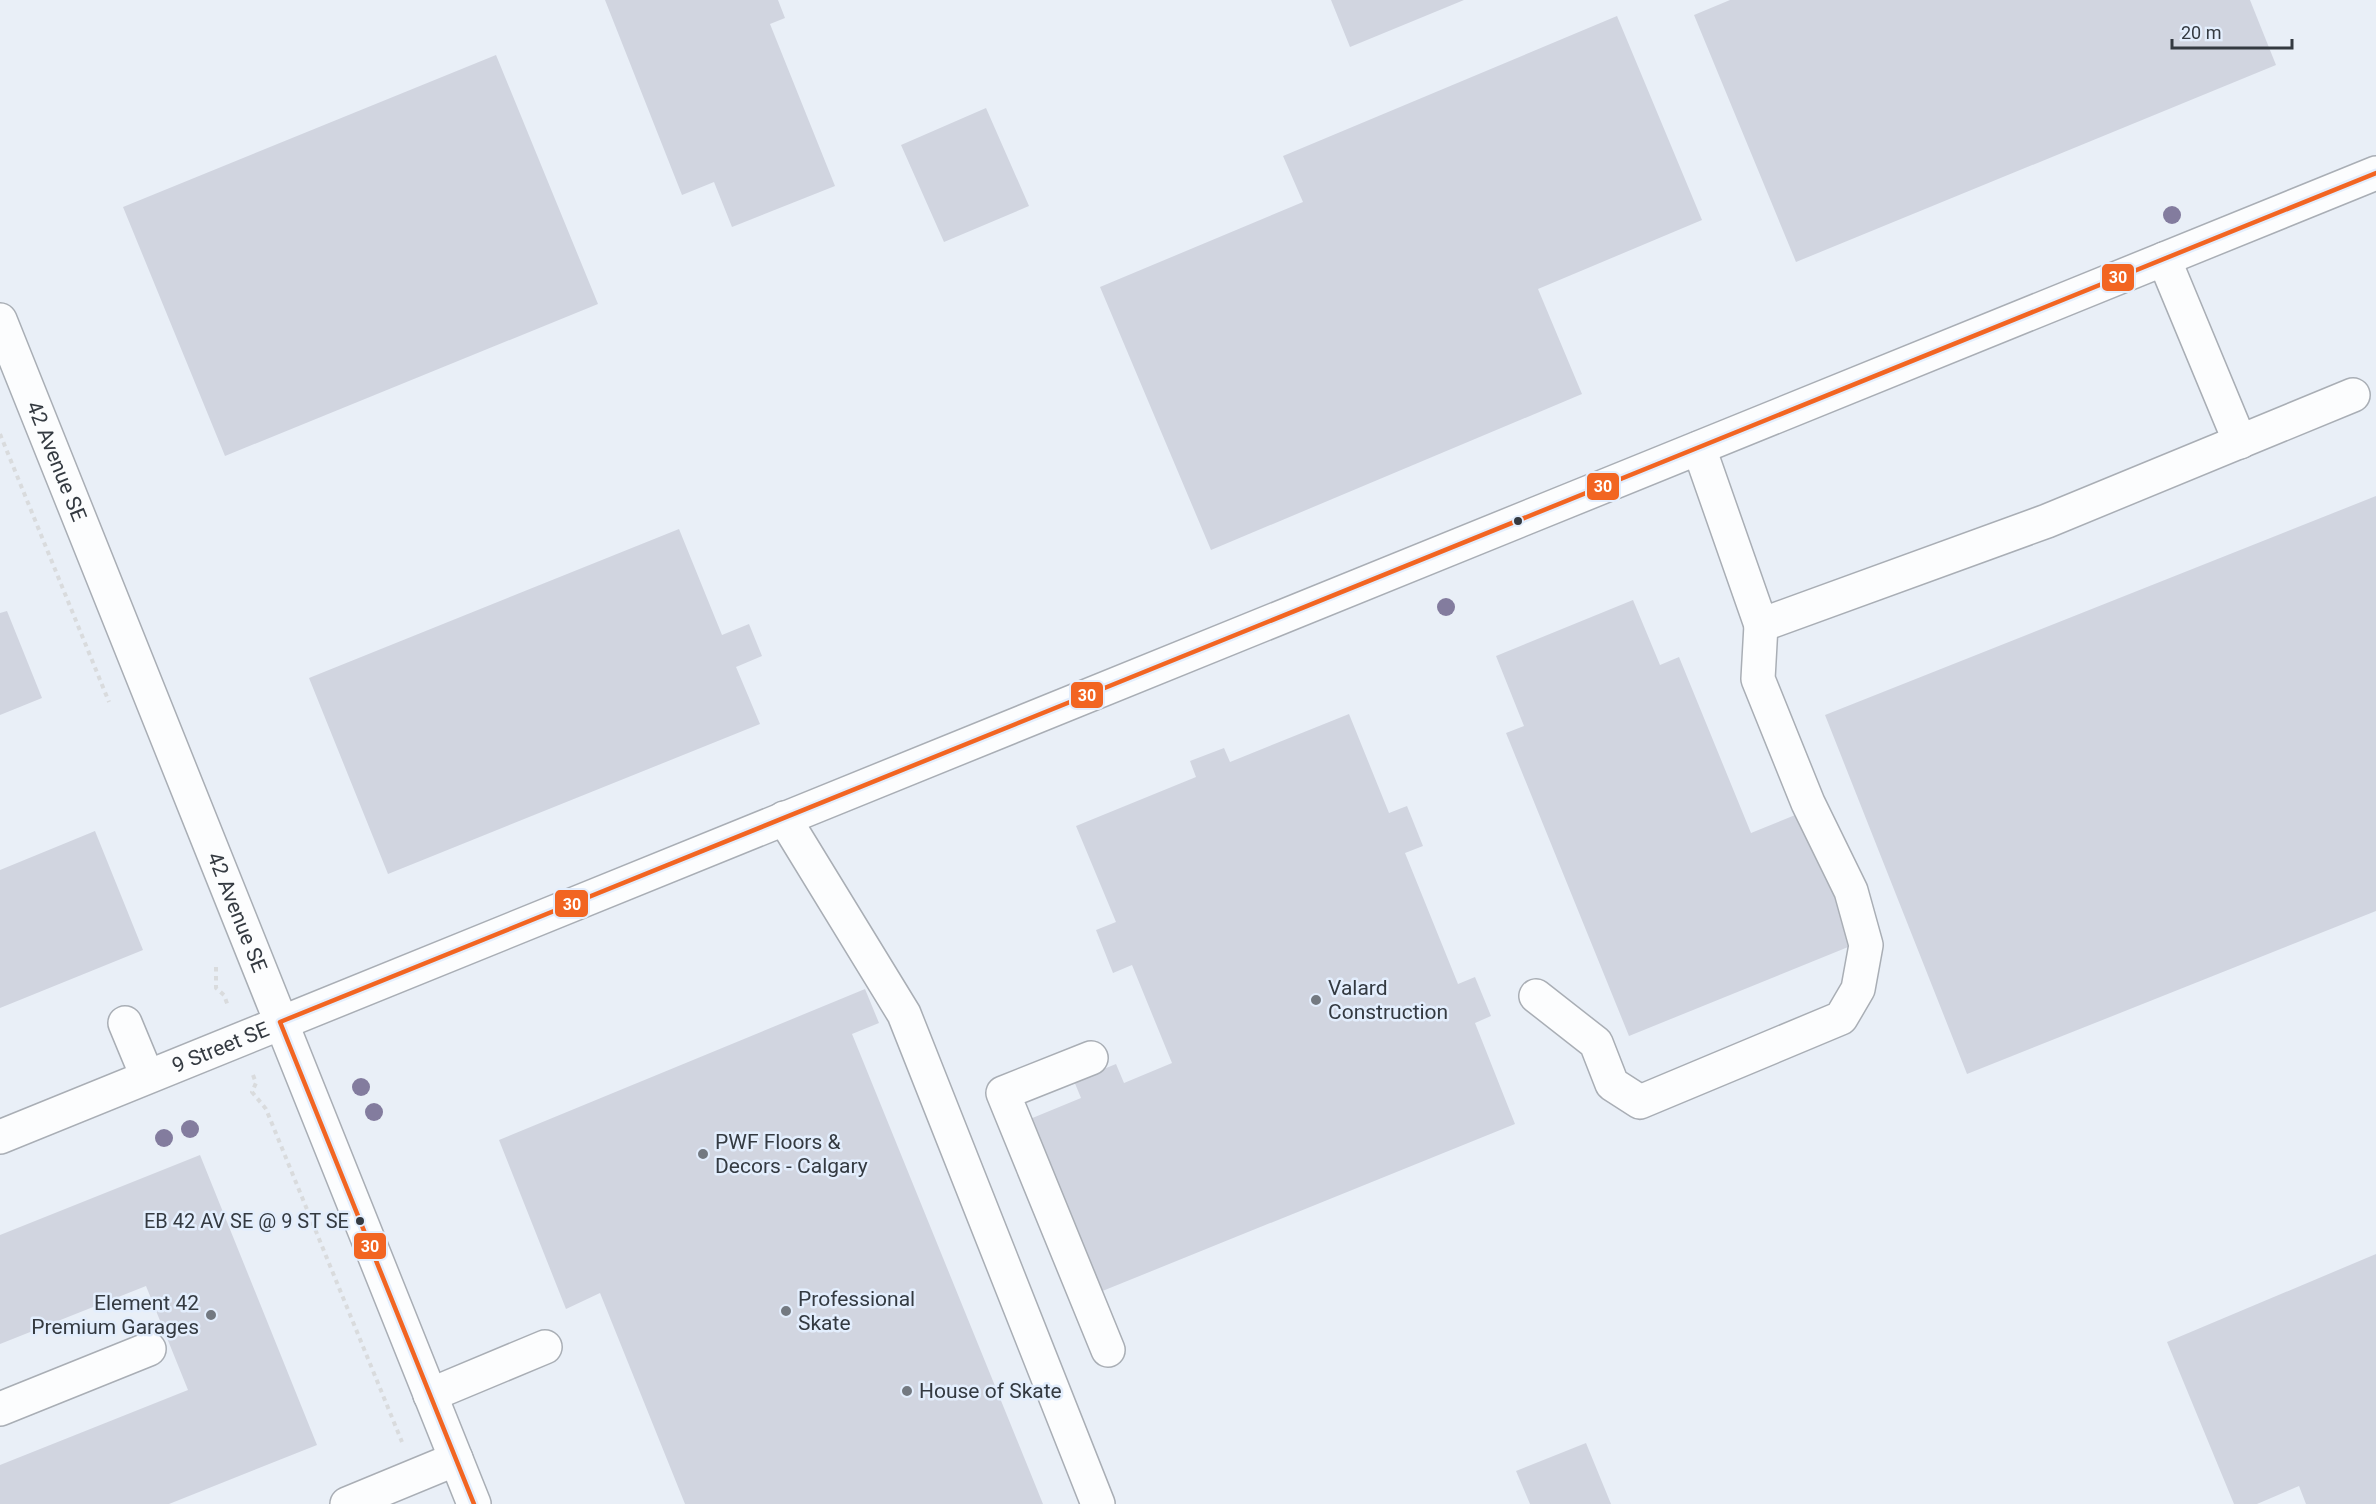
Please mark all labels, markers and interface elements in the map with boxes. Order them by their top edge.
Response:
scale bar [2172,12,2292,50]
text: 20 m [2181,22,2221,43]
line badge: 30 [2101,263,2135,292]
text: 30 [2109,268,2127,287]
street label: 42 Avenue SE [22,398,91,525]
line badge: 30 [1586,472,1620,501]
text: 30 [1594,477,1612,496]
unlabelled marker [1512,515,1524,527]
line badge: 30 [1070,681,1104,709]
text: 30 [1078,686,1096,705]
street label: 42 Avenue SE [202,849,272,976]
line badge: 30 [554,889,589,918]
text: 30 [563,895,581,914]
place label: Valard Construction [1328,976,1448,1024]
marker: Valard Construction [1309,993,1323,1007]
street label: 9 Street SE [169,1017,272,1078]
place label: PWF Floors & Decors - Calgary [715,1130,868,1178]
marker: PWF Floors & Decors - Calgary [696,1147,710,1161]
place label: EB 42 AV SE @ 9 ST SE [144,1209,349,1233]
marker: EB 42 AV SE @ 9 ST SE [354,1215,366,1227]
line badge: 30 [353,1232,387,1260]
text: 30 [361,1237,379,1256]
place label: Professional Skate [798,1287,915,1335]
place label: Element 42 Premium Garages [31,1291,199,1339]
marker: Professional Skate [779,1304,793,1318]
marker: Element 42 Premium Garages [204,1308,218,1322]
place label: House of Skate [919,1379,1062,1403]
marker: House of Skate [900,1384,914,1398]

